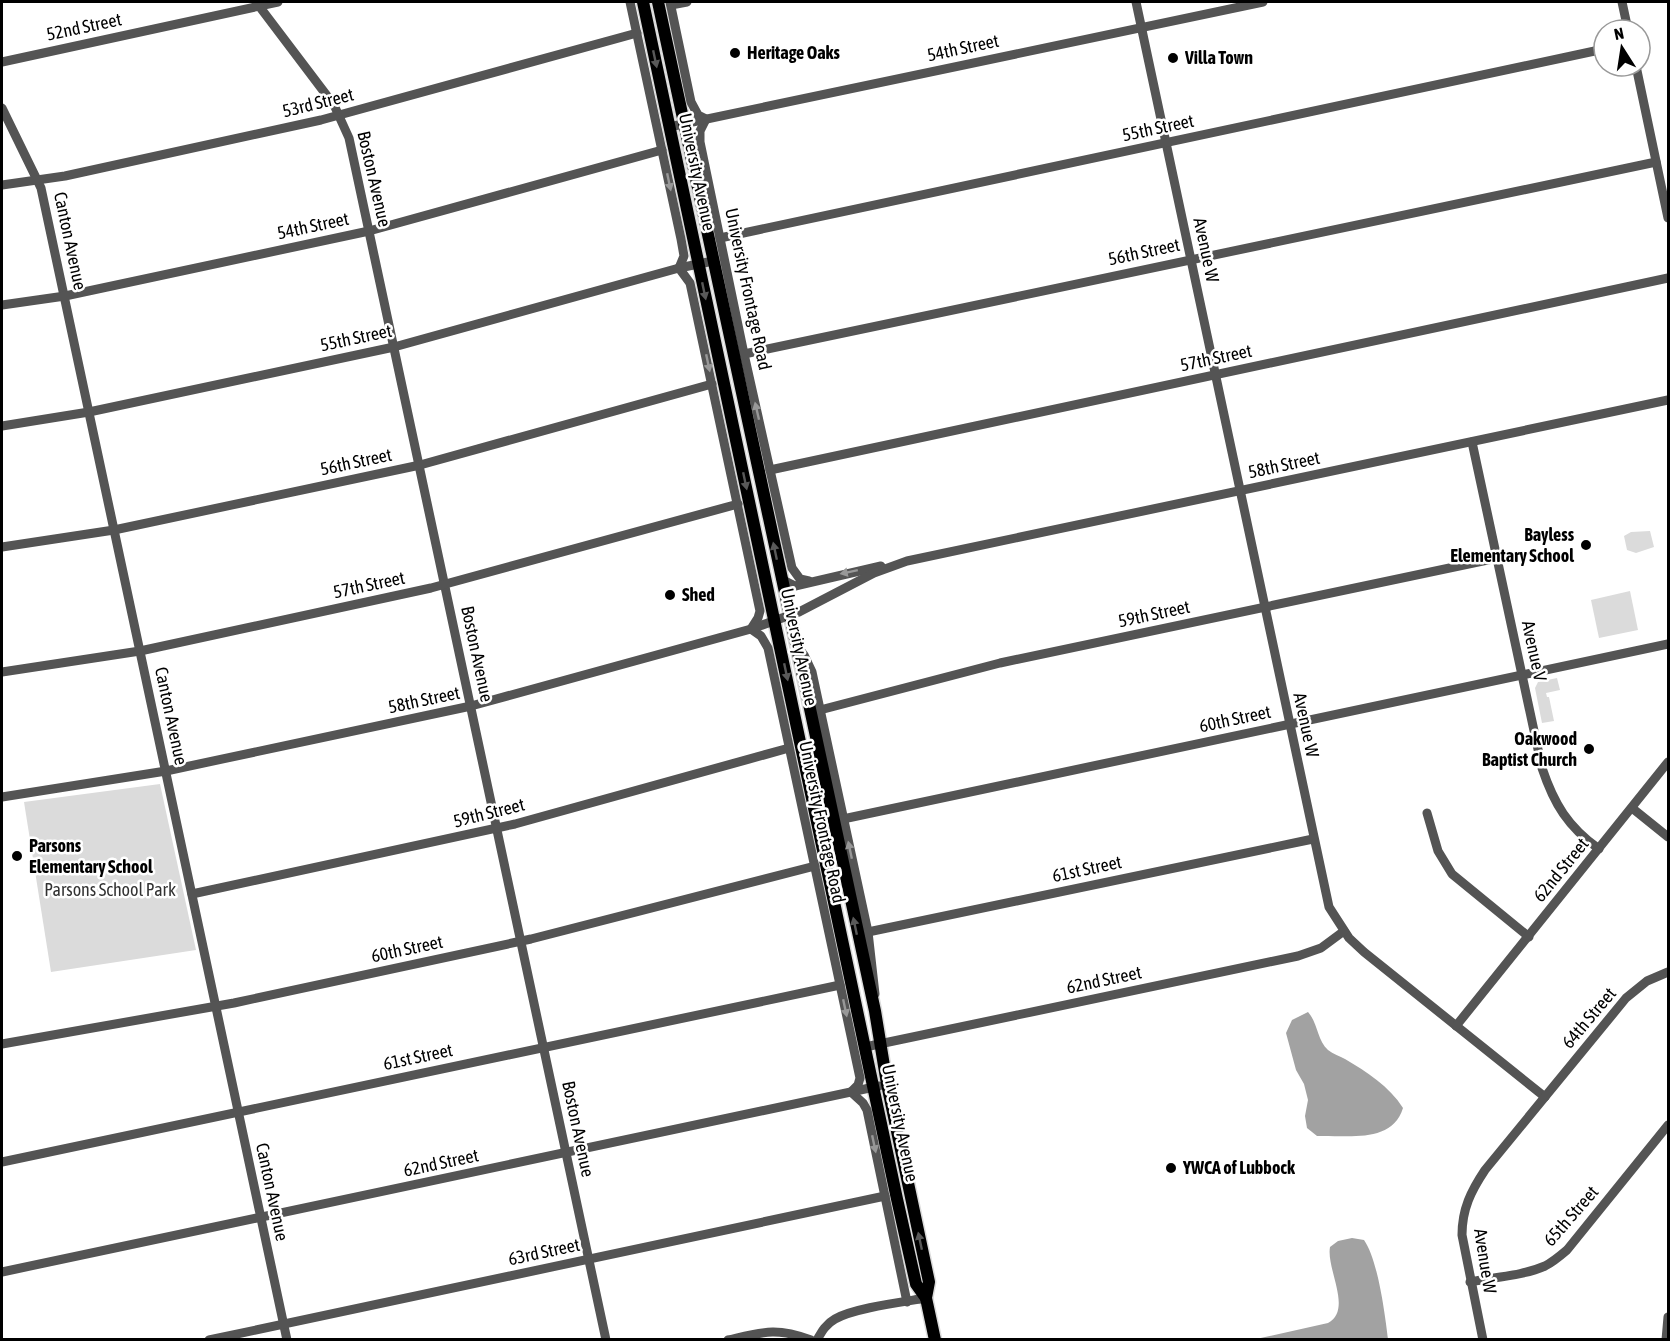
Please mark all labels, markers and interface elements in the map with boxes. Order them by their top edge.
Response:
street label: 52nd Street [44,8,123,45]
north arrow [1592,18,1652,78]
text: N [1612,24,1625,43]
street label: 54th Street [925,30,1001,65]
place label: Heritage Oaks [747,42,840,63]
marker: Heritage Oaks [728,46,742,60]
place label: Villa Town [1184,47,1253,68]
one-way arrow [651,49,660,68]
marker: Villa Town [1166,51,1180,65]
street label: 53rd Street [280,84,356,122]
street label: 55th Street [1120,110,1196,145]
street label: University Avenue [675,111,720,233]
street label: Boston Avenue [353,129,396,229]
one-way arrow [665,173,674,192]
street label: Canton Avenue [50,190,91,292]
street label: University Frontage Road [721,206,776,372]
street label: 54th Street [275,208,351,243]
street label: Avenue W [1189,216,1224,284]
street label: 56th Street [1106,234,1182,269]
one-way arrow [700,281,709,300]
street label: 55th Street [318,320,394,355]
street label: 57th Street [1178,340,1254,375]
one-way arrow [703,354,713,372]
one-way arrow [751,401,761,420]
street label: 56th Street [318,444,394,479]
street label: 58th Street [1246,447,1322,482]
one-way arrow [741,472,750,491]
place label: Bayless Elementary School [1450,524,1575,566]
marker: Bayless Elementary School [1579,538,1593,552]
one-way arrow [770,541,779,560]
street label: 57th Street [331,567,407,602]
one-way arrow [839,568,858,577]
place label: Shed [682,584,715,605]
street label: University Avenue [777,586,822,708]
marker: Shed [663,588,677,602]
street label: 59th Street [1116,596,1192,631]
street label: Boston Avenue [457,604,498,704]
street label: Avenue V [1518,619,1551,683]
one-way arrow [782,663,791,682]
street label: Canton Avenue [151,665,192,767]
street label: 58th Street [386,682,462,717]
street label: Avenue W [1289,691,1324,759]
street label: 60th Street [1197,701,1273,736]
place label: Oakwood Baptist Church [1482,728,1577,770]
street label: University Frontage Road [795,739,850,905]
marker: Oakwood Baptist Church [1582,742,1596,756]
street label: 59th Street [451,794,527,832]
street label: 62nd Street [1528,833,1593,906]
place label: Parsons Elementary School [29,835,153,877]
one-way arrow [845,840,854,859]
marker: Parsons Elementary School [10,849,24,863]
street label: 61st Street [1050,851,1124,886]
park label: Parsons School Park [44,879,176,900]
one-way arrow [850,917,859,936]
street label: 60th Street [369,931,445,966]
street label: 62nd Street [1064,961,1143,998]
street label: 64th Street [1557,983,1620,1052]
one-way arrow [841,999,851,1017]
street label: 61st Street [381,1039,455,1074]
street label: University Avenue [878,1062,923,1184]
street label: Boston Avenue [558,1079,599,1179]
one-way arrow [869,1134,879,1153]
street label: Canton Avenue [252,1141,293,1243]
street label: 62nd Street [401,1144,480,1181]
place label: YWCA of Lubbock [1182,1157,1296,1178]
marker: YWCA of Lubbock [1164,1161,1178,1175]
street label: 65th Street [1539,1181,1602,1250]
street label: Avenue W [1470,1227,1501,1295]
one-way arrow [915,1231,924,1250]
street label: 63rd Street [506,1234,582,1269]

